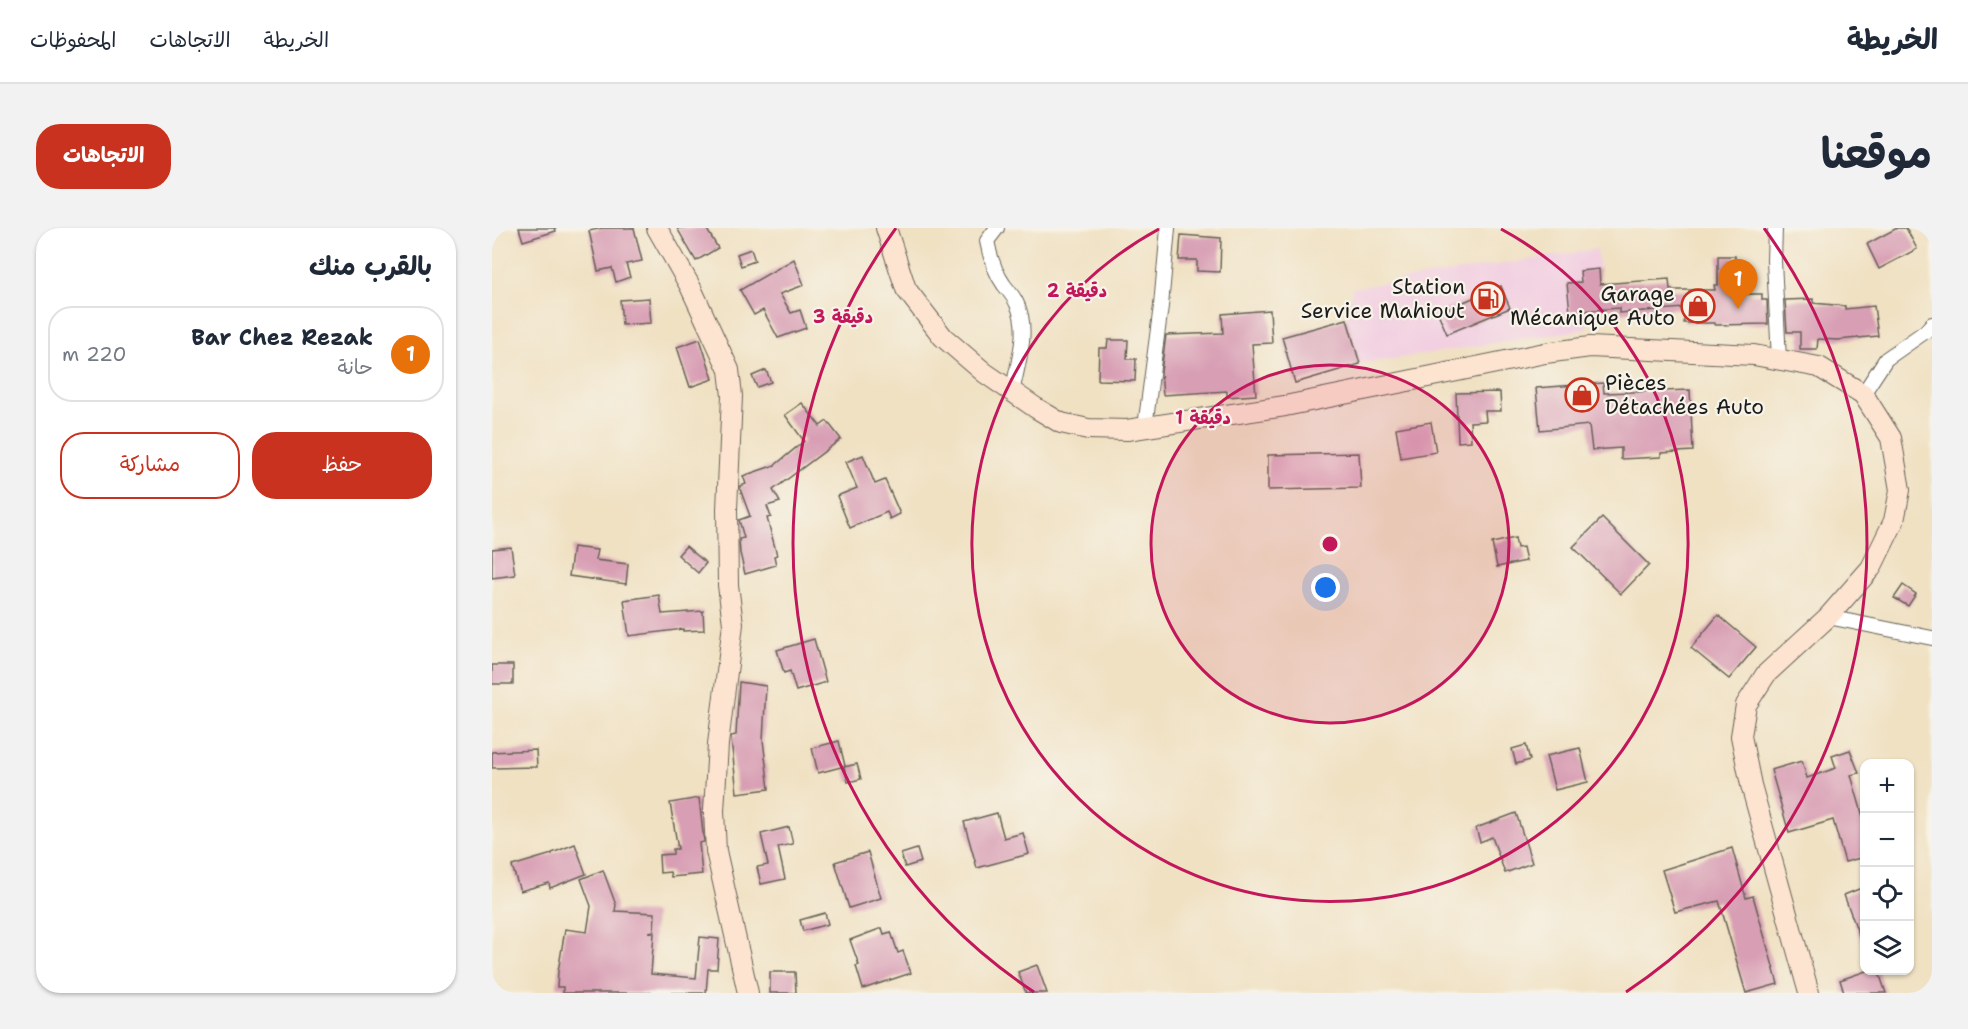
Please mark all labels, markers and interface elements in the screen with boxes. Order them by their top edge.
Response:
text: الخريطة [1847,20,1938,58]
text: المحفوظات [30,26,116,54]
text: الاتجاهات [149,26,231,54]
text: الخريطة [264,26,329,54]
button: الاتجاهات [36,124,171,189]
text: موقعنا [1821,125,1932,181]
text: بالقرب منك [309,248,432,283]
pin: 1 [1718,260,1758,309]
place label: Station Service Mahiout [1301,273,1465,325]
text: 2 دقيقة [1047,279,1107,303]
place label: Garage Mécanique Auto [1510,280,1675,332]
fuel station icon: Station Service Mahiout [1470,281,1506,317]
shop icon: Garage Mécanique Auto [1680,288,1716,324]
text: 3 دقيقة [813,305,873,329]
text: Bar Chez Rezak [191,323,373,352]
text: 220 m [62,341,126,367]
text: 1 [406,341,415,367]
text: حانة [337,354,373,380]
place label: Pièces Détachées Auto [1605,369,1764,421]
shop icon: Pièces Détachées Auto [1564,377,1600,413]
text: 1 دقيقة [1175,406,1231,430]
button: مشاركة [60,432,240,499]
button: حفظ [252,432,432,499]
centre of rings [1320,534,1340,554]
your location [1311,573,1340,602]
map controls [1860,759,1914,975]
button: + [1860,759,1914,813]
button: − [1860,813,1914,867]
button: locate [1860,867,1914,921]
button: layers [1860,921,1914,975]

